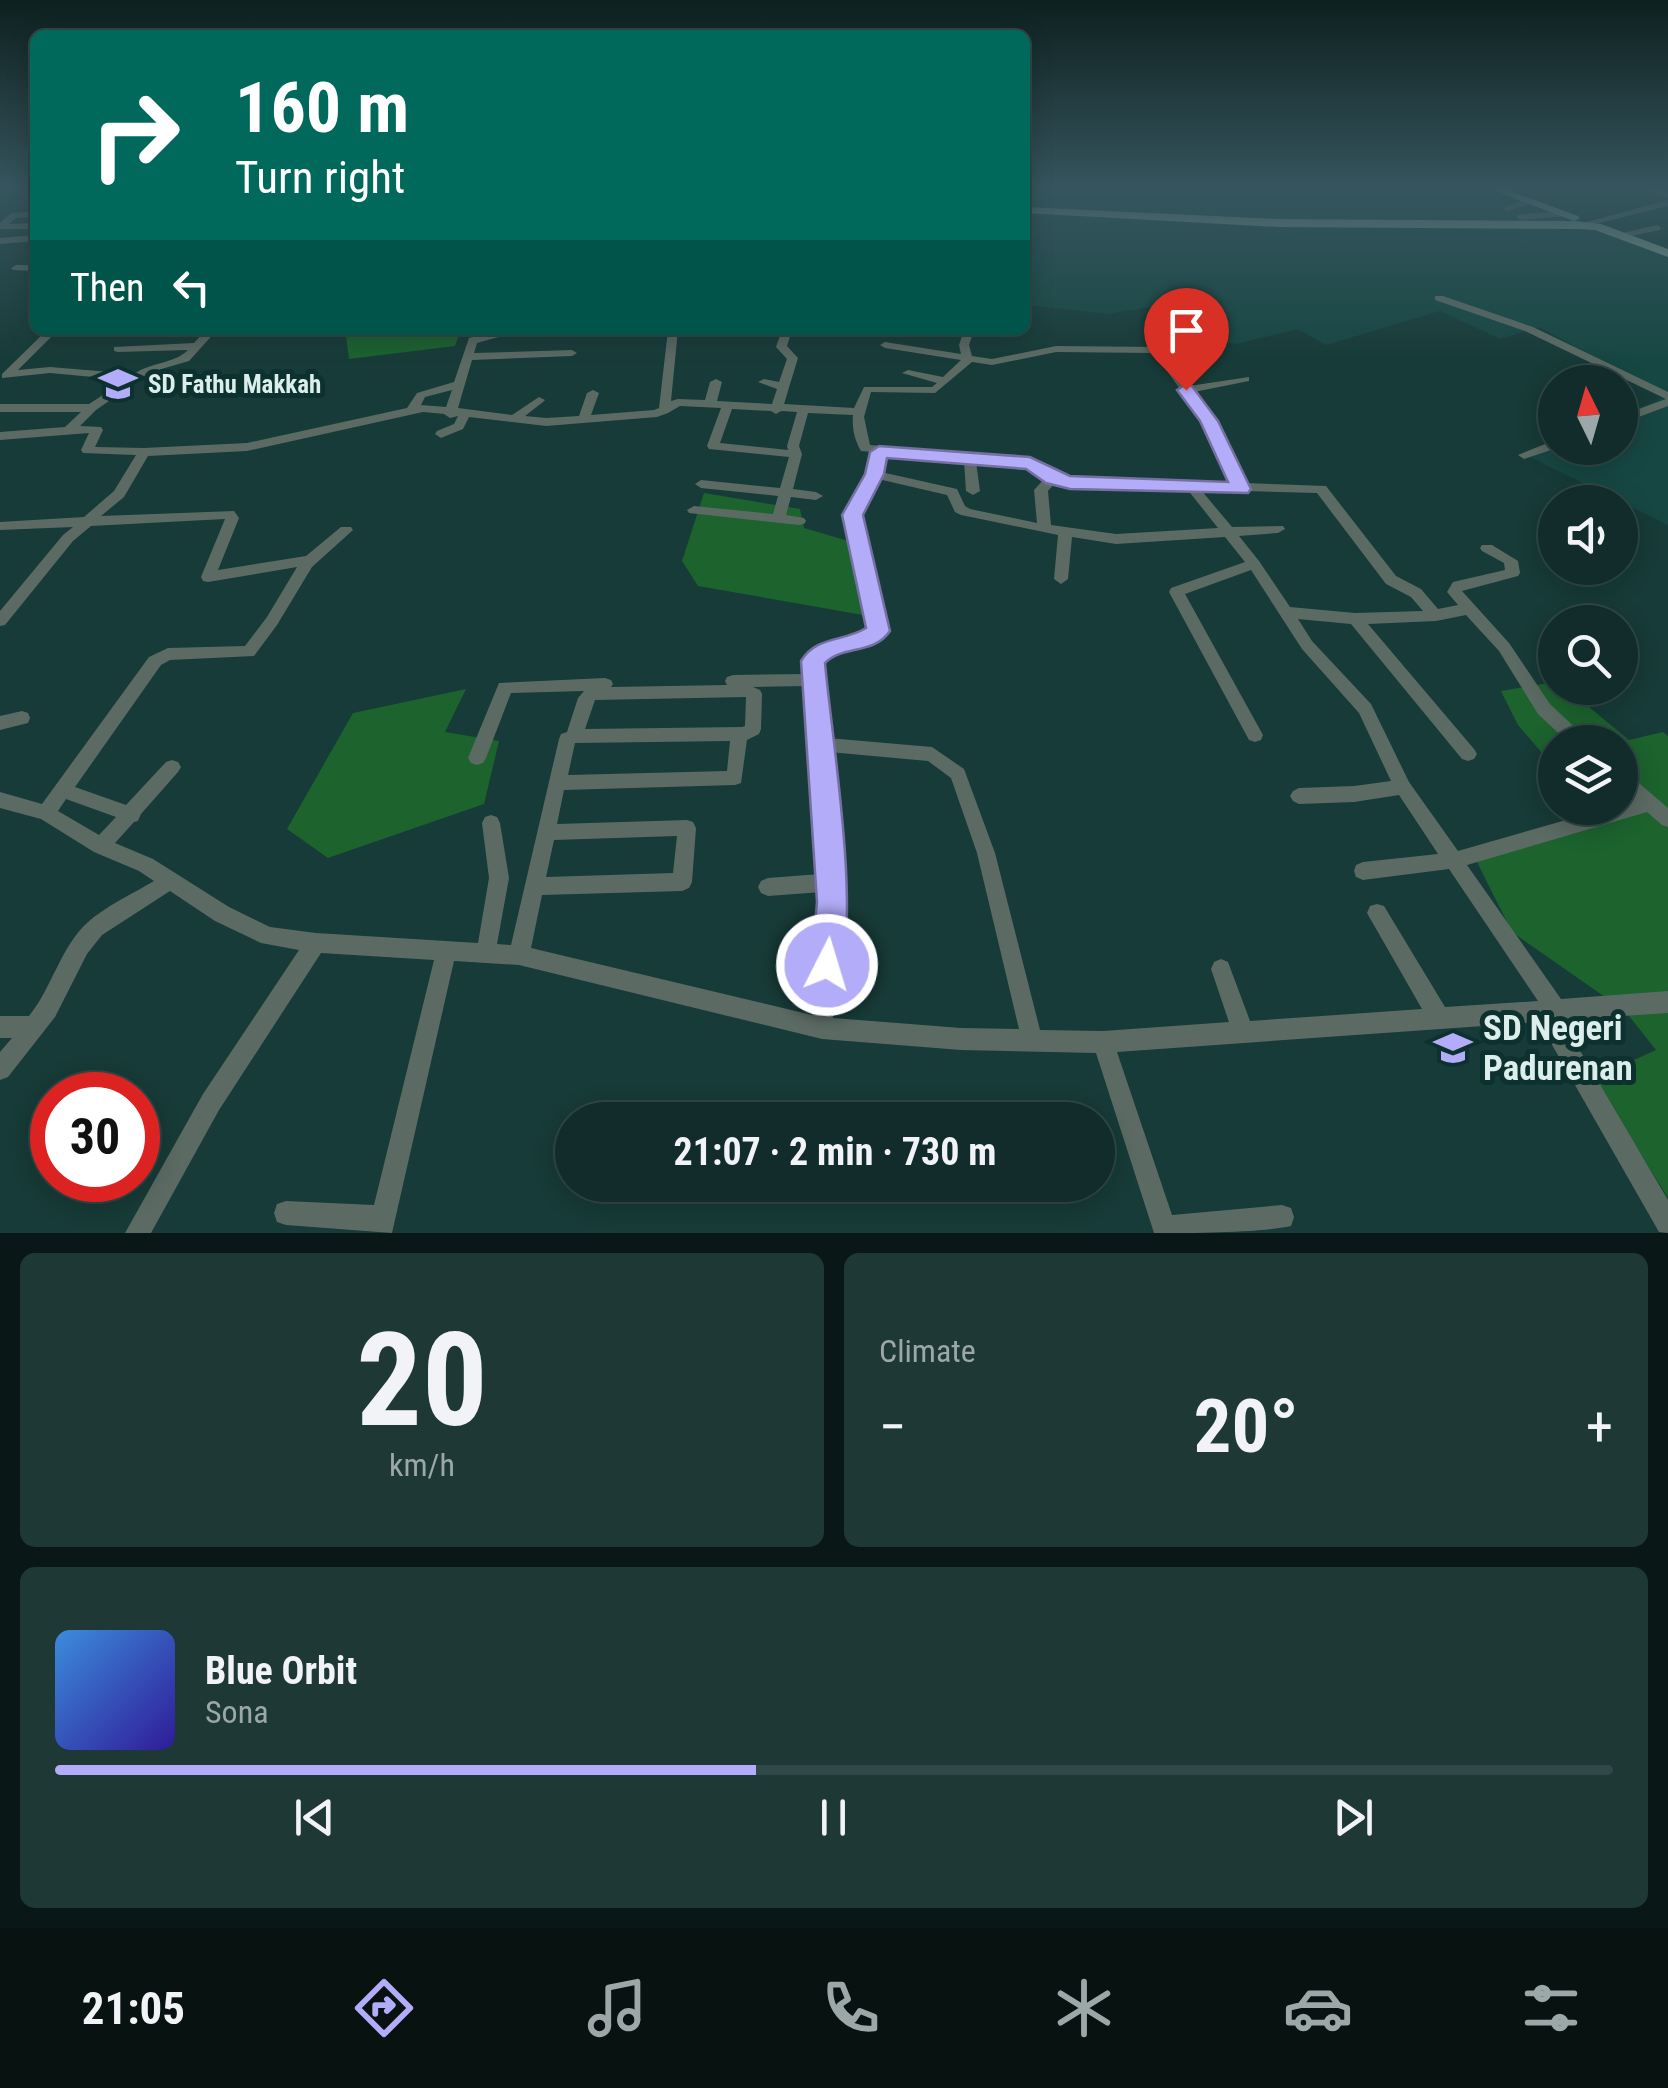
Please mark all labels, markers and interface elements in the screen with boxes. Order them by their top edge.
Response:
text: 160 m [235,67,409,149]
icon: right [70,70,200,200]
text: Turn right [235,151,405,204]
icon: left [164,260,219,315]
text: Then [70,266,144,310]
pin [1144,288,1229,391]
icon: arrive [1159,303,1214,358]
school or university icon: SD Fathu Makkah [97,363,139,405]
north arrow [1538,365,1638,465]
map controls [1538,365,1638,825]
place label: SD Fathu Makkah [148,370,321,399]
button: sound [1538,485,1638,585]
button: search [1538,605,1638,705]
button: layers [1538,725,1638,825]
position arrow [775,913,879,1017]
place label: SD Negeri Padurenan [1483,1008,1633,1089]
school or university icon: SD Negeri Padurenan [1432,1027,1474,1069]
speed limit sign: 30 [30,1072,160,1202]
text: 21:07 · 2 min · 730 m [674,1130,996,1174]
text: 20 [356,1304,488,1457]
text: Climate [879,1332,976,1370]
text: 20° [1194,1382,1299,1470]
text: − [879,1395,907,1459]
text: + [1586,1395,1613,1459]
text: km/h [389,1446,455,1484]
text: Blue Orbit [205,1649,357,1693]
text: Sona [205,1693,268,1731]
icon: previous [287,1790,342,1845]
icon: pause [806,1790,861,1845]
icon: next [1326,1790,1381,1845]
icon: directions [349,1973,419,2043]
icon: music [582,1973,652,2043]
icon: phone [816,1973,886,2043]
icon: climate [1049,1973,1119,2043]
icon: car [1283,1973,1353,2043]
icon: filters [1516,1973,1586,2043]
text: 21:05 [82,1982,185,2035]

